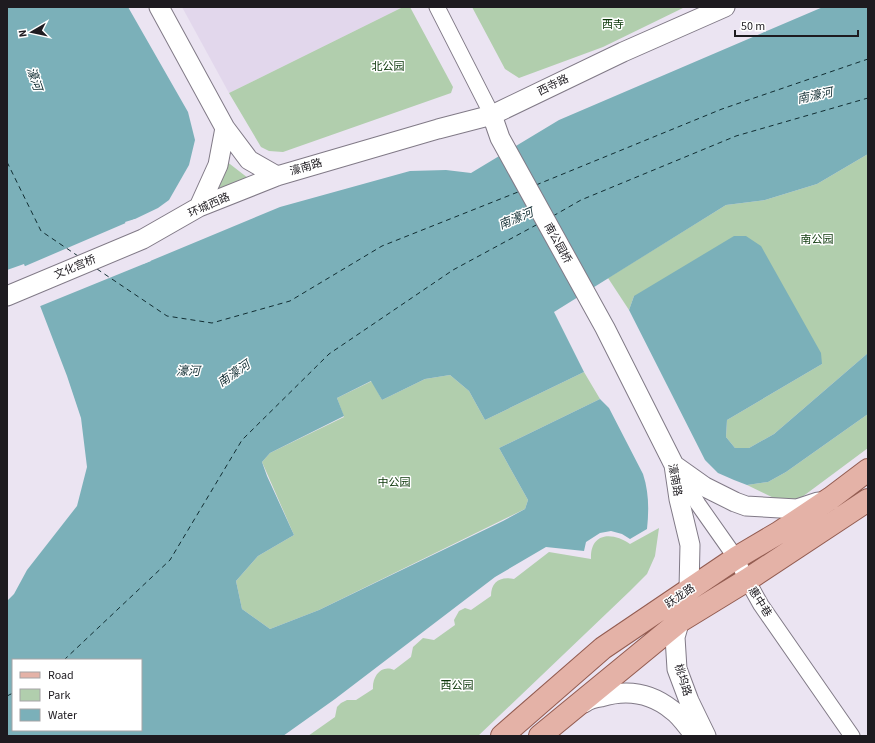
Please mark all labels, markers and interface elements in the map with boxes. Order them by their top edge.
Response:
north arrow [12,12,52,52]
scale bar [735,12,858,38]
park label: 西寺 [602,17,624,32]
text: 50 m [741,18,765,35]
text: N [15,29,31,38]
park label: 北公园 [372,59,405,74]
water label: 濠河 [22,65,46,95]
street label: 西寺路 [535,71,571,99]
water label: 南濠河 [796,84,836,108]
street label: 濠南路 [288,155,324,179]
street label: 环城西路 [186,189,232,221]
water label: 南濠河 [496,203,538,234]
street label: 南公园桥 [541,220,575,266]
park label: 南公园 [801,232,834,247]
street label: 文化宫桥 [52,252,98,282]
water label: 南濠河 [214,356,255,391]
water label: 濠河 [176,363,202,380]
street label: 濠南路 [664,462,686,498]
park label: 中公园 [378,475,411,490]
street label: 跃龙路 [662,581,698,611]
street label: 惠中巷 [745,584,775,620]
legend [12,659,142,731]
street label: 桃坞路 [671,662,695,698]
text: Road [48,667,74,684]
park label: 西公园 [441,678,474,693]
text: Park [48,687,70,704]
text: Water [48,707,78,724]

